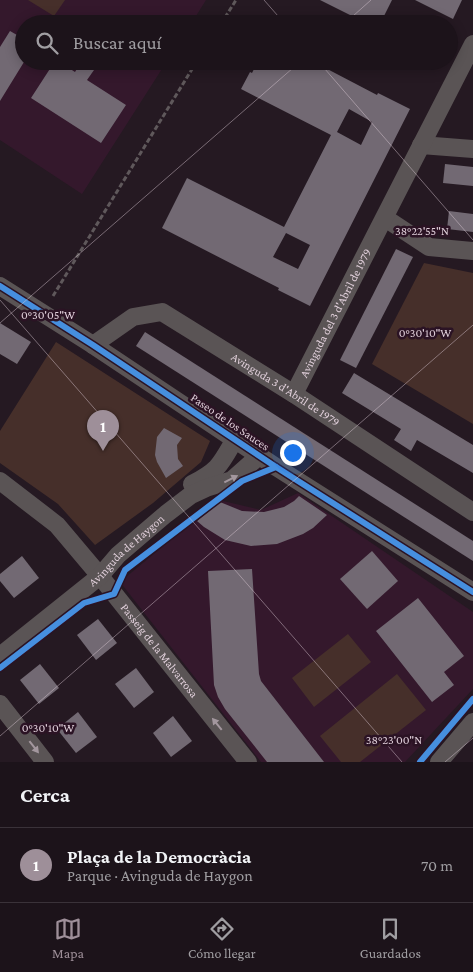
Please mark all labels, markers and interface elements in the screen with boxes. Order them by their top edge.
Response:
search box [15,15,458,70]
icon: search [33,29,61,57]
text: Buscar aquí [73,32,162,53]
text: 38°22'55"N [395,224,449,238]
street label: Avinguda del 3 d'Abril de 1979 [297,246,374,380]
text: 0°30'05"W [21,308,75,322]
text: 0°30'10"W [399,326,451,340]
street label: Avinguda 3 d'Abril de 1979 [229,350,342,429]
street label: Paseo de los Sauces [188,390,272,454]
pin: 1 [87,410,119,451]
your location [280,440,306,466]
one-way arrow [224,474,238,482]
street label: Avinguda de Haygon [86,511,168,589]
street label: Passeig de la Malvarrosa [118,601,201,701]
one-way arrow [212,718,223,731]
text: 0°30'10"W [22,721,74,735]
text: 38°23'00"N [366,733,422,747]
one-way arrow [28,740,39,753]
text: Cerca [20,783,70,807]
text: Plaça de la Democràcia [67,846,251,867]
text: 1 [33,857,39,874]
text: 70 m [421,857,453,874]
text: Parque · Avinguda de Haygon [67,867,253,884]
tab: Mapa [52,915,84,961]
tab: Cómo llegar [188,915,256,961]
tab: Guardados [360,915,421,961]

